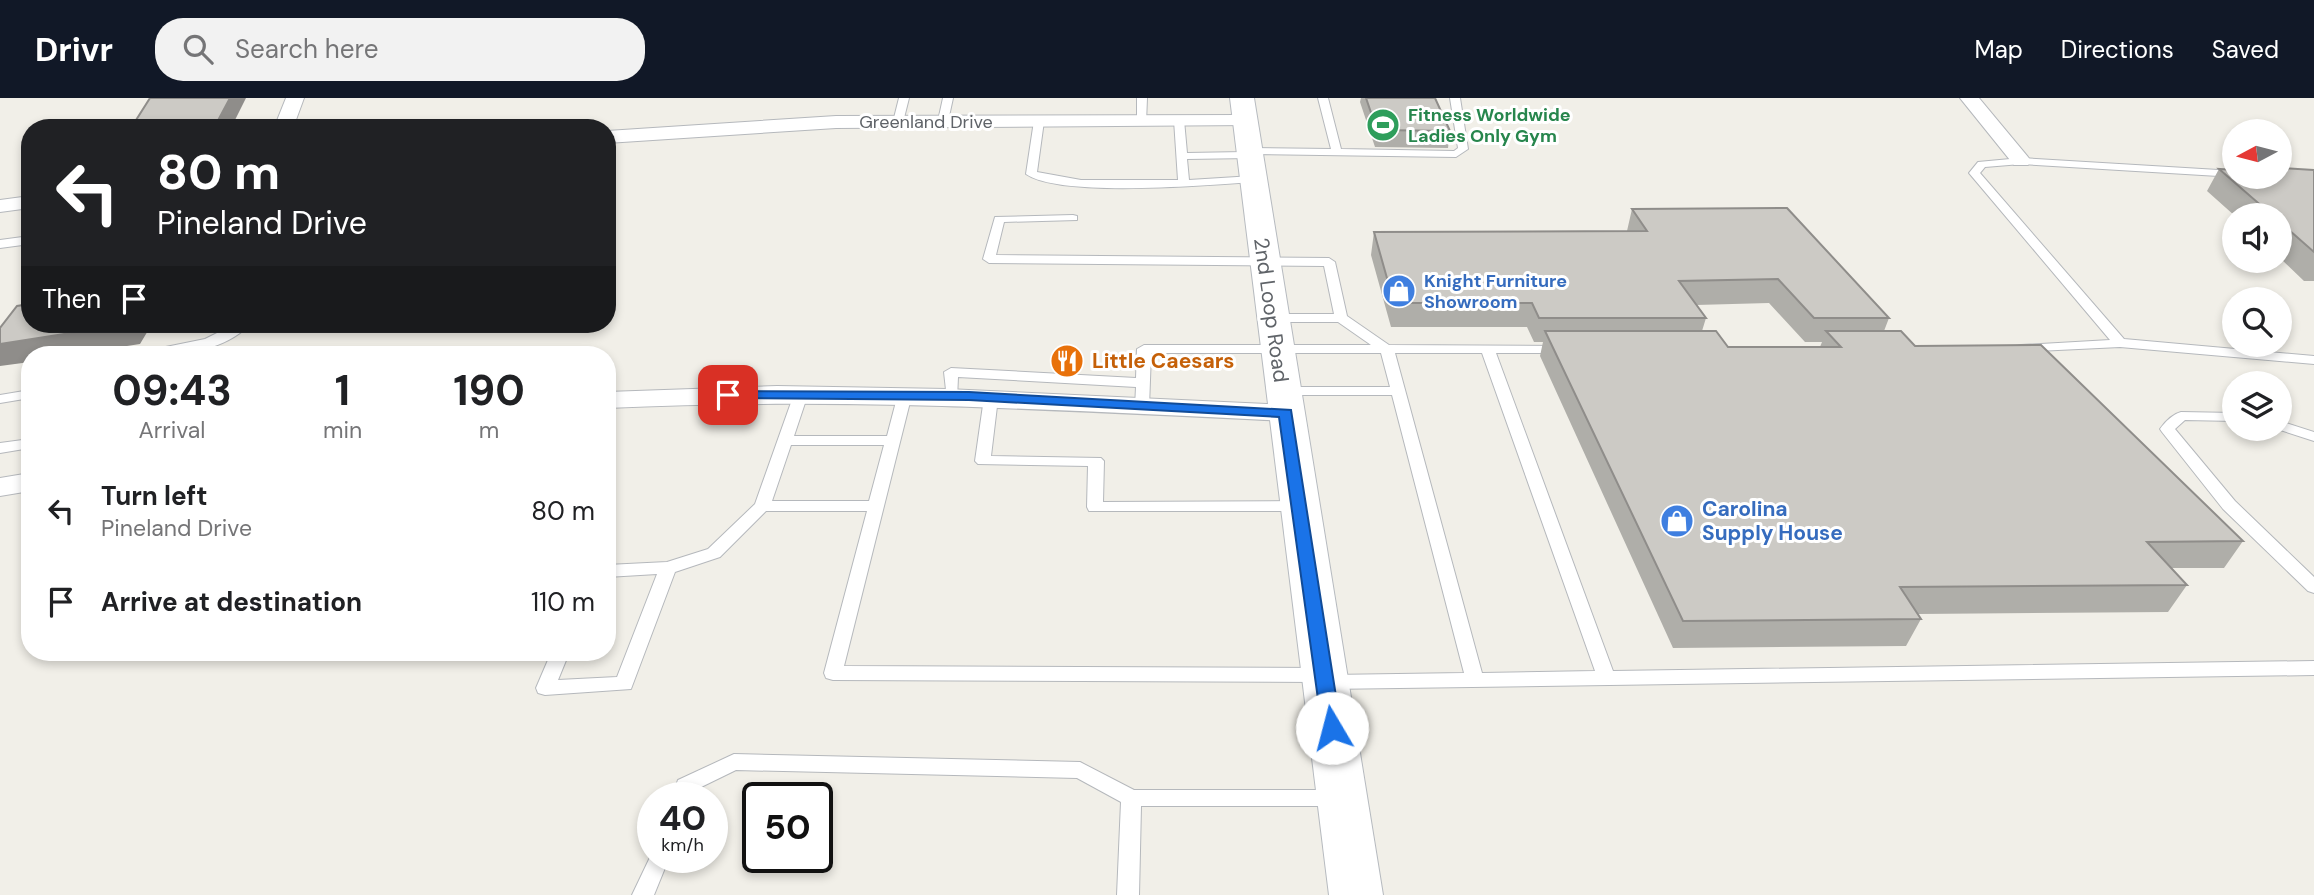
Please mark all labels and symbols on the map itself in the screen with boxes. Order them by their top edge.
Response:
place label: Fitness Worldwide Ladies Only Gym [1408,103,1571,148]
sports icon: Fitness Worldwide Ladies Only Gym [1364,106,1402,144]
street label: Greenland Drive [859,110,993,134]
north arrow [2222,119,2292,189]
street label: 2nd Loop Road [1247,236,1295,384]
place label: Knight Furniture Showroom [1424,269,1567,314]
shop icon: Knight Furniture Showroom [1380,272,1418,310]
restaurant icon: Little Caesars [1048,342,1086,380]
place label: Little Caesars [1092,347,1235,375]
pin [698,365,758,425]
place label: Carolina Supply House [1702,495,1843,547]
shop icon: Carolina Supply House [1658,502,1696,540]
position arrow [1295,691,1369,765]
speed limit sign: 50 [742,782,833,873]

